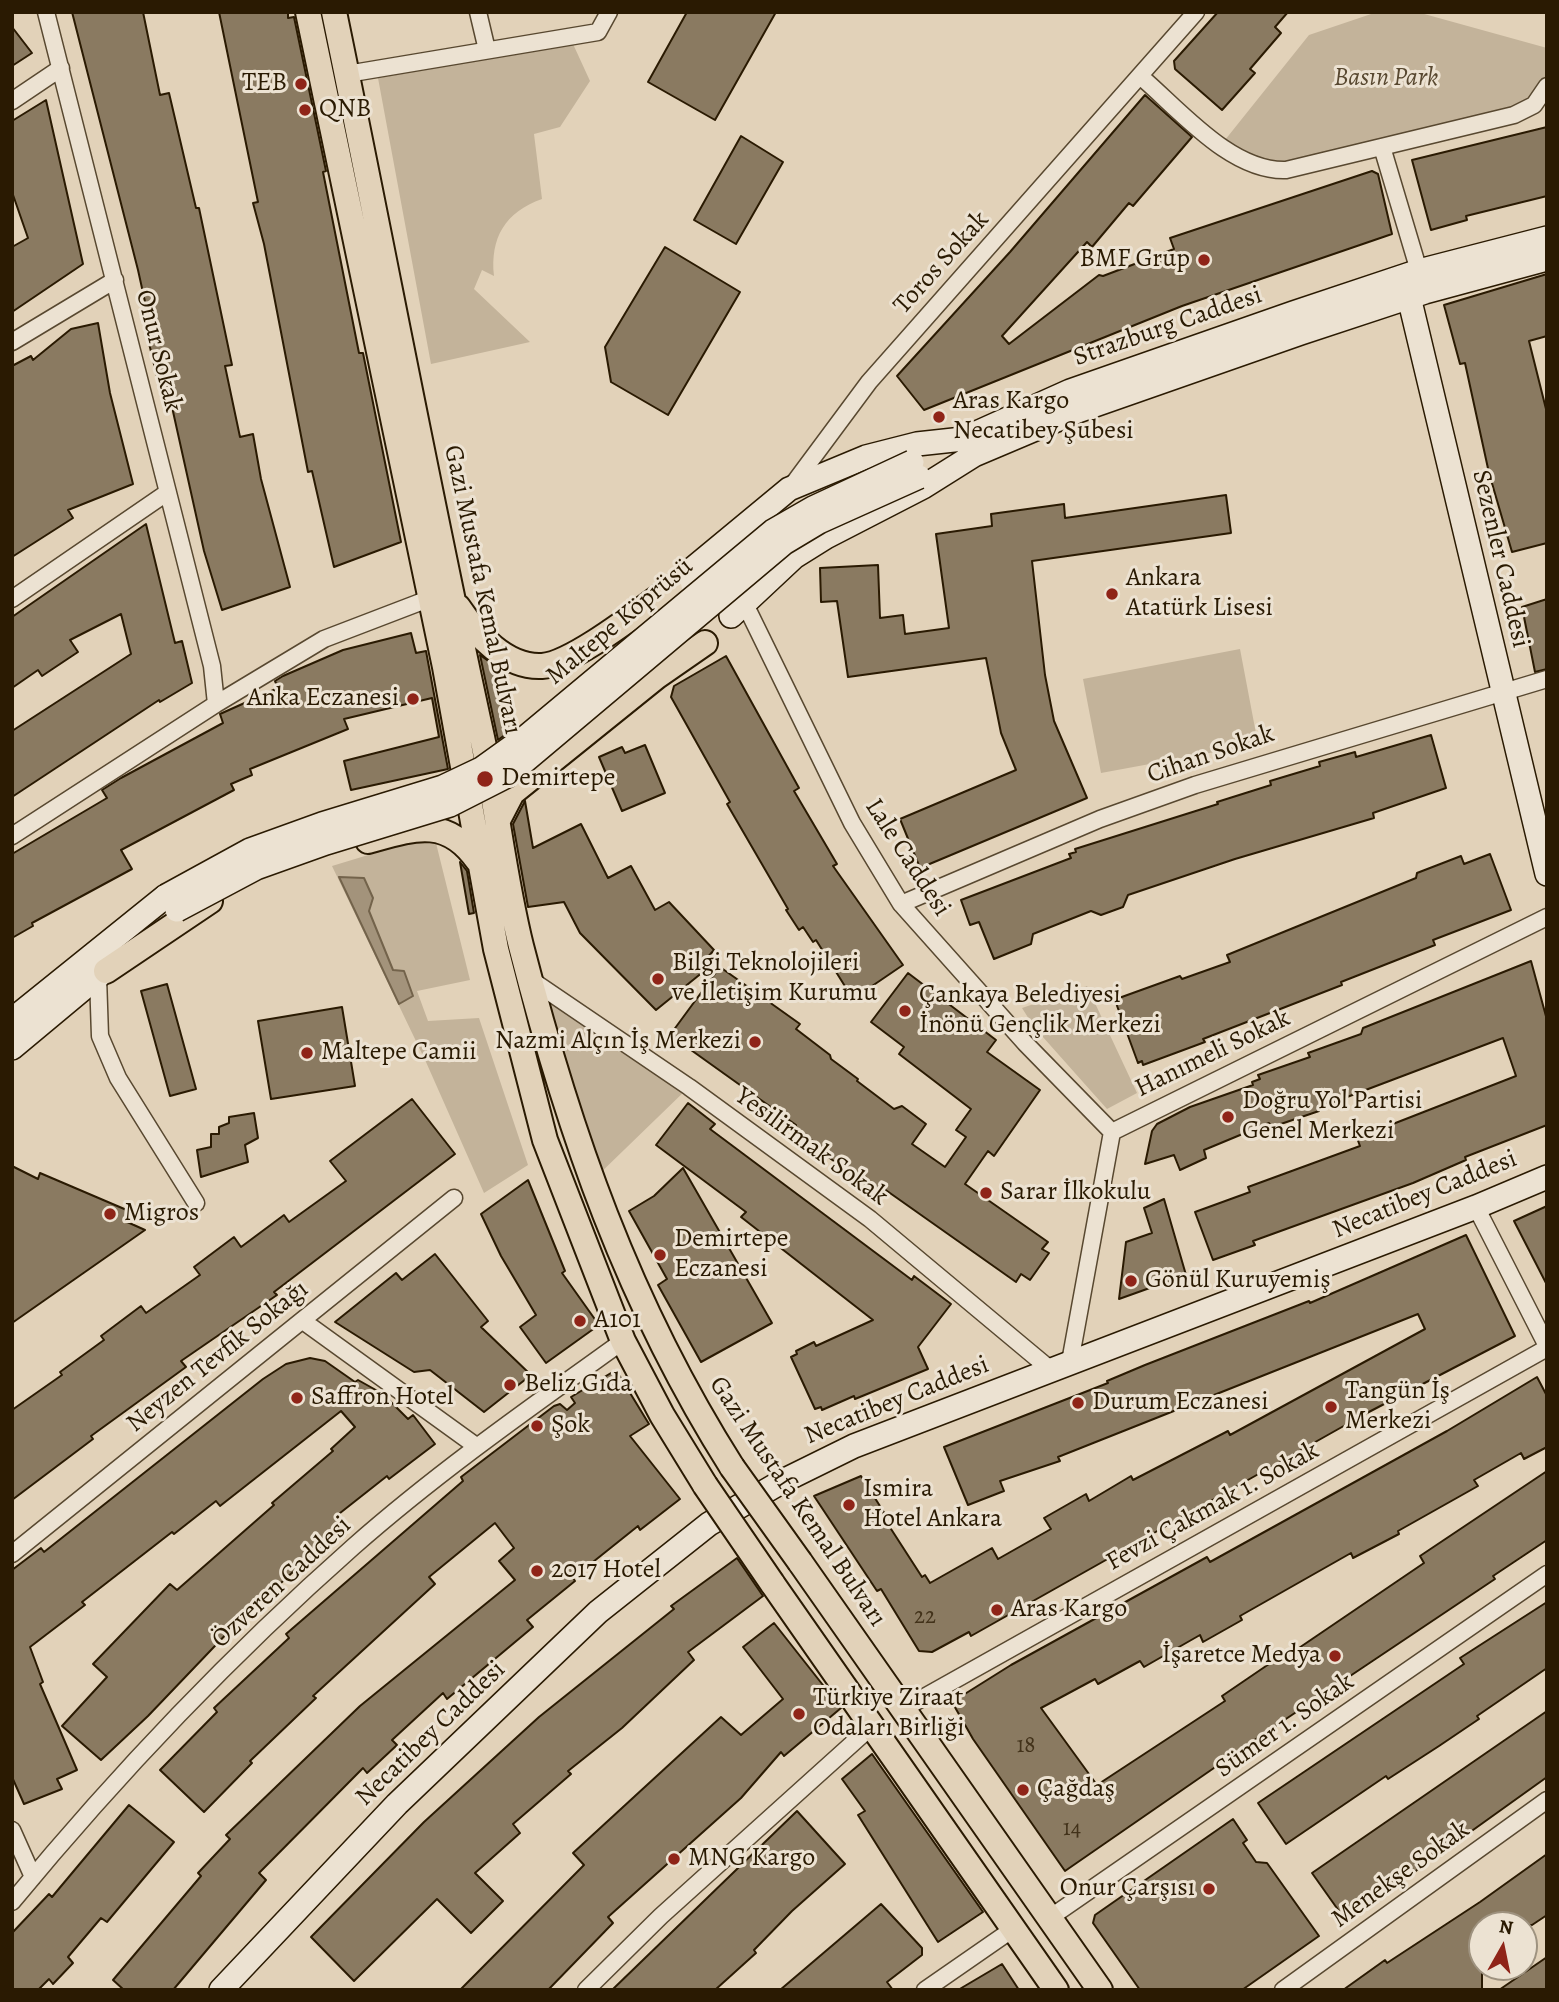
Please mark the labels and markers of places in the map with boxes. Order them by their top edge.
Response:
place label: TEB [242,68,287,100]
marker: TEB [293,76,309,92]
place label: QNB [319,94,371,126]
marker: QNB [297,102,313,118]
place label: BMF Grup [1079,244,1190,276]
marker: BMF Grup [1196,252,1212,268]
place label: Aras Kargo Necatibey Şubesi [953,386,1134,448]
marker: Aras Kargo Necatibey Şubesi [931,409,947,425]
place label: Ankara Atatürk Lisesi [1126,563,1273,624]
marker: Ankara Atatürk Lisesi [1104,586,1120,602]
place label: Anka Eczanesi [247,683,399,715]
marker: Anka Eczanesi [405,691,421,707]
place label: Demirtepe [501,763,615,795]
marker: Demirtepe [475,769,495,789]
place label: Bilgi Teknolojileri ve İletişim Kurumu [672,948,877,1010]
marker: Bilgi Teknolojileri ve İletişim Kurumu [650,971,666,987]
place label: Çankaya Belediyesi İnönü Gençlik Merkezi [919,980,1161,1042]
marker: Çankaya Belediyesi İnönü Gençlik Merkezi [897,1003,913,1019]
place label: Nazmi Alçın İş Merkezi [495,1026,741,1058]
marker: Nazmi Alçın İş Merkezi [747,1034,763,1050]
place label: Maltepe Camii [321,1037,477,1069]
marker: Maltepe Camii [299,1045,315,1061]
place label: Doğru Yol Partisi Genel Merkezi [1242,1086,1422,1148]
marker: Doğru Yol Partisi Genel Merkezi [1220,1109,1236,1125]
place label: Sarar İlkokulu [1000,1177,1151,1209]
marker: Sarar İlkokulu [978,1185,994,1201]
place label: Migros [124,1198,199,1230]
marker: Migros [102,1206,118,1222]
place label: Demirtepe Eczanesi [674,1224,788,1286]
marker: Demirtepe Eczanesi [652,1247,668,1263]
place label: Gönül Kuruyemiş [1145,1265,1331,1297]
marker: Gönül Kuruyemiş [1123,1273,1139,1289]
place label: A101 [594,1305,641,1337]
marker: A101 [572,1313,588,1329]
place label: Beliz Gıda [524,1369,632,1401]
place label: Tangün İş Merkezi [1345,1376,1450,1438]
marker: Beliz Gıda [502,1377,518,1393]
place label: Saffron Hotel [311,1382,453,1414]
place label: Durum Eczanesi [1092,1387,1269,1419]
marker: Saffron Hotel [289,1390,305,1406]
marker: Durum Eczanesi [1070,1395,1086,1411]
marker: Tangün İş Merkezi [1323,1399,1339,1415]
place label: Şok [551,1410,590,1442]
marker: Şok [529,1418,545,1434]
place label: Ismira Hotel Ankara [863,1474,1002,1536]
marker: Ismira Hotel Ankara [841,1497,857,1513]
place label: 2017 Hotel [551,1555,661,1587]
marker: 2017 Hotel [529,1563,545,1579]
place label: Aras Kargo [1011,1594,1127,1626]
marker: Aras Kargo [989,1602,1005,1618]
place label: İşaretce Medya [1162,1640,1321,1672]
marker: İşaretce Medya [1327,1648,1343,1664]
place label: Türkiye Ziraat Odaları Birliği [813,1683,965,1744]
marker: Türkiye Ziraat Odaları Birliği [791,1706,807,1722]
place label: Çağdaş [1037,1774,1115,1806]
marker: Çağdaş [1015,1782,1031,1798]
place label: MNG Kargo [688,1843,815,1875]
marker: MNG Kargo [666,1851,682,1867]
place label: Onur Çarşısı [1060,1873,1195,1905]
marker: Onur Çarşısı [1201,1881,1217,1897]

